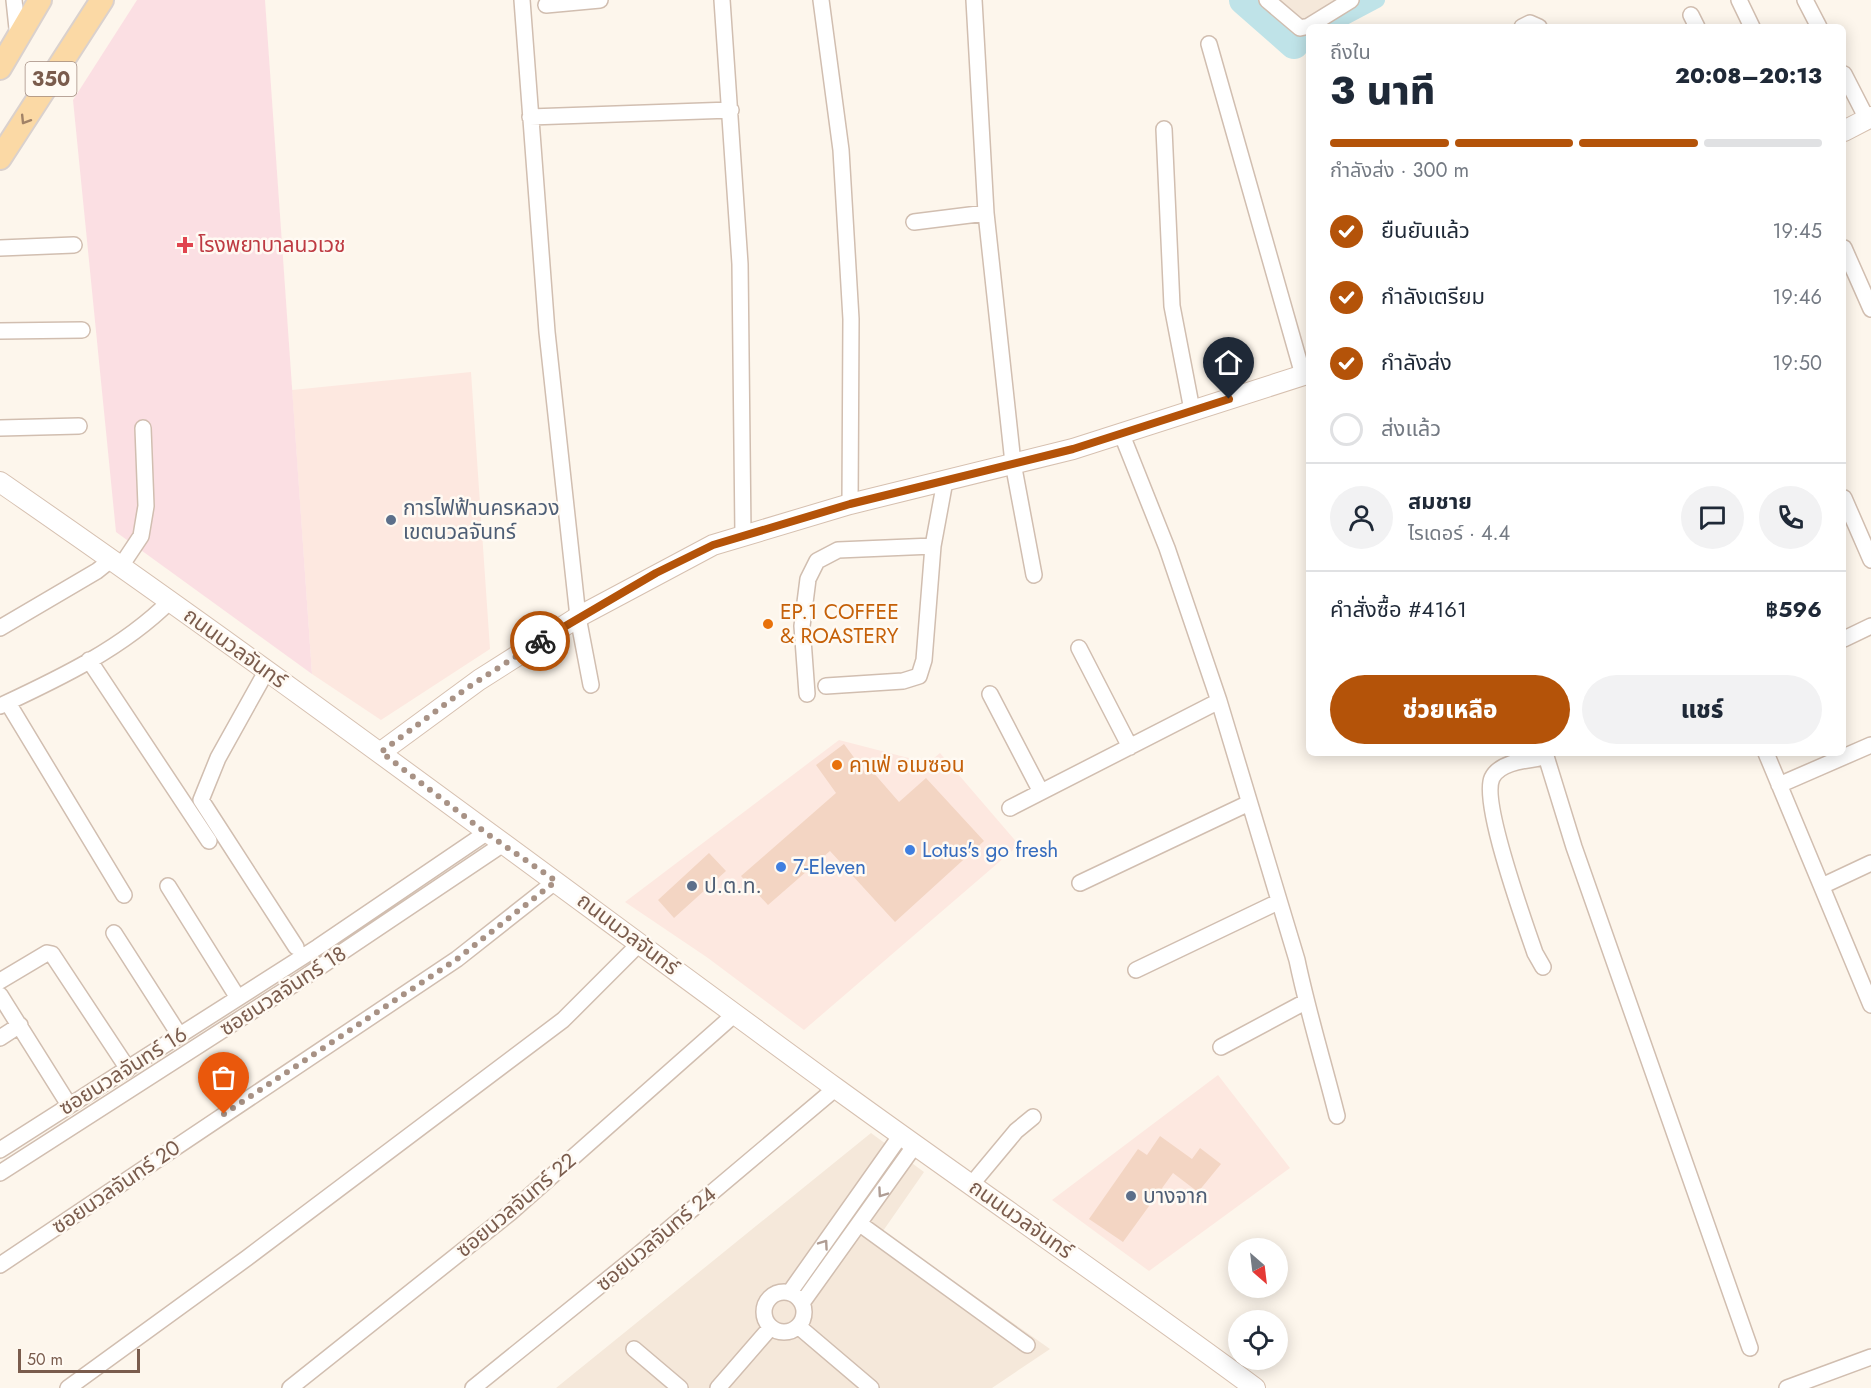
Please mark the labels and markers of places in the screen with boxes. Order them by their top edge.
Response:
place label: โรงพยาบาลนวเวช [198,230,346,260]
marker: โรงพยาบาลนวเวช [176,236,194,254]
pin [1203,337,1254,399]
place label: การไฟฟ้านครหลวง เขตนวลจันทร์ [403,493,559,547]
marker: การไฟฟ้านครหลวง เขตนวลจันทร์ [384,513,398,527]
place label: EP.1 COFFEE & ROASTERY [780,597,899,651]
marker: EP.1 COFFEE & ROASTERY [761,617,775,631]
place label: คาเฟ่ อเมซอน [849,750,965,780]
marker: คาเฟ่ อเมซอน [830,758,844,772]
place label: Lotus's go fresh [922,835,1058,865]
marker: Lotus's go fresh [903,843,917,857]
place label: 7-Eleven [793,852,866,882]
marker: 7-Eleven [774,860,788,874]
place label: ป.ต.ท. [704,871,762,901]
marker: ป.ต.ท. [685,879,699,893]
pin [198,1052,249,1114]
place label: บางจาก [1143,1181,1208,1211]
marker: บางจาก [1124,1189,1138,1203]

